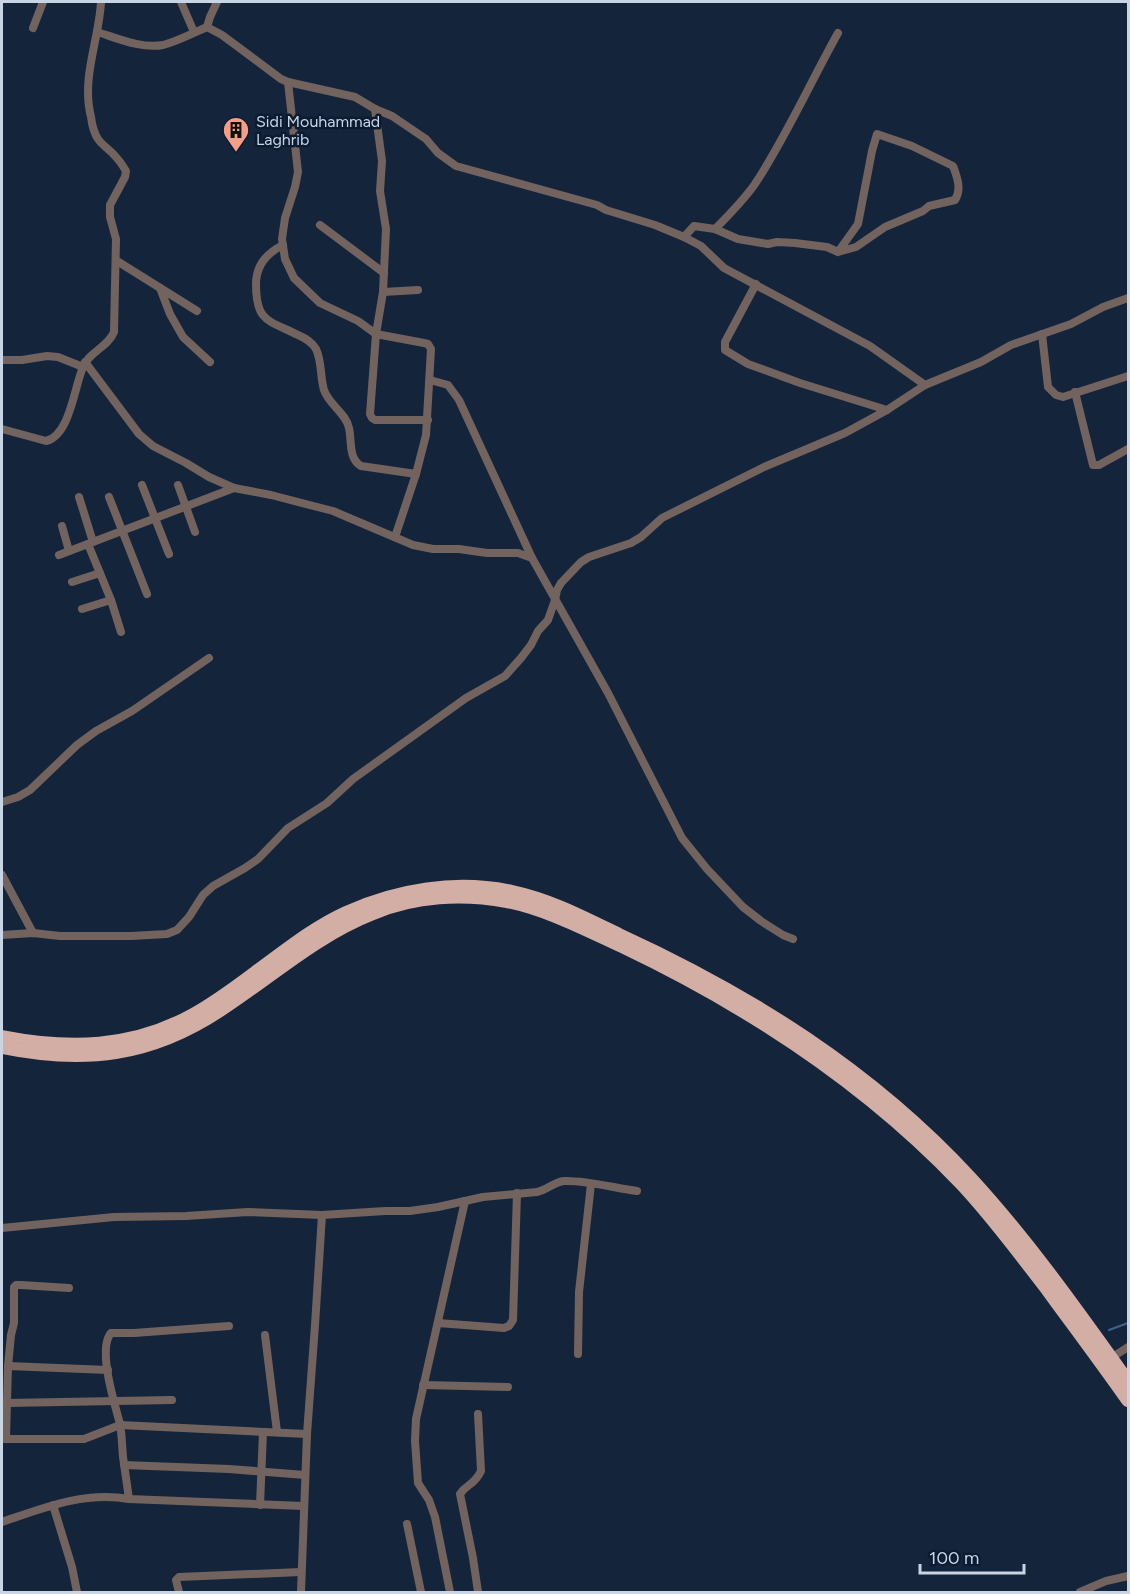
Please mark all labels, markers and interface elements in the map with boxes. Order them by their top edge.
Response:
place label: Sidi Mouhammad Laghrib [256,112,380,149]
building icon: Sidi Mouhammad Laghrib [221,115,251,153]
scale bar [920,1537,1024,1575]
text: 100 m [929,1547,979,1569]

